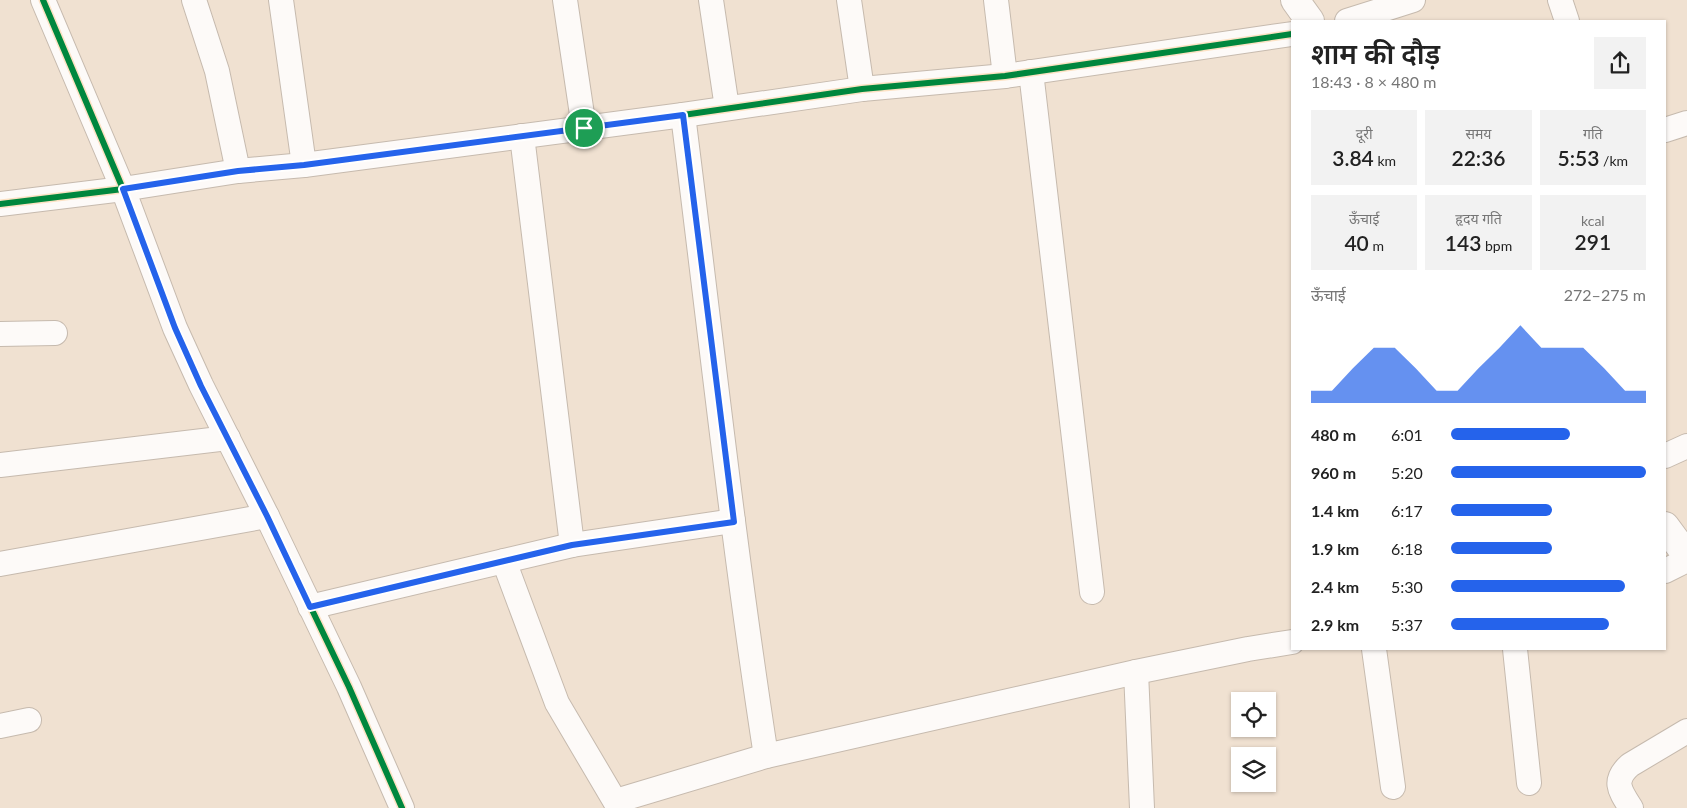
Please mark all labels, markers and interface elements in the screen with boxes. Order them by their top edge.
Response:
text: शाम की दौड़ [1311,36,1440,70]
button: share [1594,37,1646,89]
text: 18:43 · 8 × 480 m [1311,72,1436,91]
pin [563,107,605,149]
icon: arrive [570,114,598,142]
text: दूरी [1356,125,1373,142]
text: समय [1466,125,1491,142]
text: गति [1583,125,1603,142]
text: 3.84 [1332,145,1374,170]
text: 22:36 [1451,145,1506,170]
text: 5:53 [1558,145,1599,170]
text: km [1374,152,1396,169]
text: /km [1599,152,1628,169]
text: ऊँचाई [1349,210,1379,227]
text: हृदय गति [1455,210,1502,227]
text: kcal [1581,212,1605,229]
text: 291 [1575,229,1611,254]
text: 40 [1344,230,1369,255]
text: 143 [1445,230,1481,255]
text: m [1369,237,1384,254]
text: bpm [1481,237,1512,254]
text: ऊँचाई [1311,285,1346,304]
text: 272–275 m [1564,285,1646,304]
text: 480 m [1311,425,1356,444]
text: 6:01 [1391,425,1423,444]
text: 960 m [1311,463,1356,482]
text: 5:20 [1391,463,1423,482]
text: 1.4 km [1311,501,1359,520]
text: 6:17 [1391,501,1423,520]
text: 1.9 km [1311,539,1359,558]
text: 6:18 [1391,539,1423,558]
text: 2.4 km [1311,577,1359,596]
text: 5:30 [1391,577,1423,596]
text: 2.9 km [1311,615,1359,634]
text: 5:37 [1391,615,1423,634]
map controls [1231,692,1276,792]
button: locate [1231,692,1276,737]
button: layers [1231,747,1276,792]

